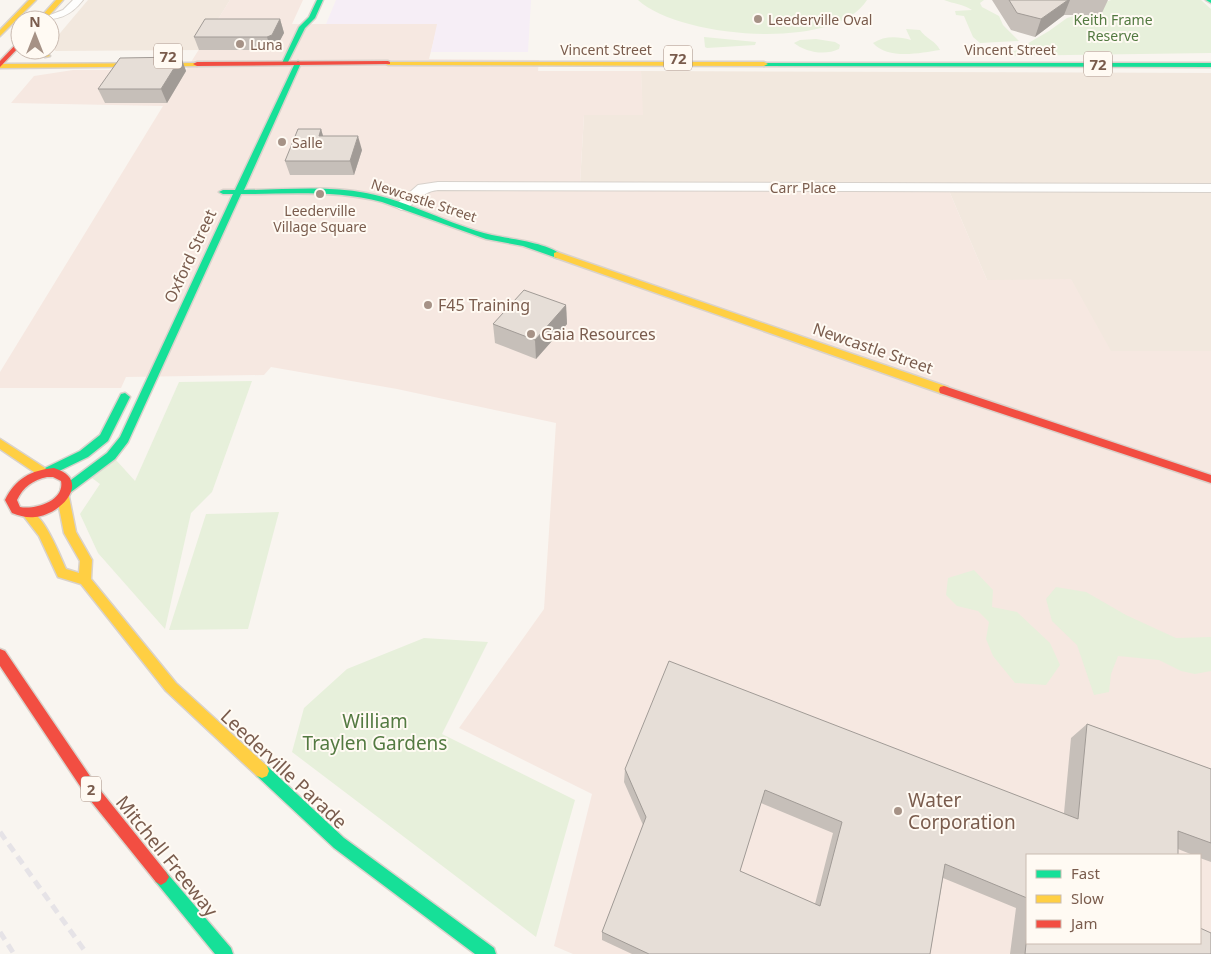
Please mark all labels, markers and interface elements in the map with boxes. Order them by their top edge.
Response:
north arrow [10,10,60,60]
place label: Leederville Oval [768,10,872,29]
park label: Keith Frame Reserve [1073,10,1153,45]
text: N [29,12,41,31]
marker: Leederville Oval [752,13,764,25]
place label: Luna [250,35,283,54]
marker: Luna [234,38,246,50]
street label: Vincent Street [560,40,652,59]
street label: Vincent Street [964,40,1056,59]
road number: 72 [154,44,182,68]
road number: 72 [664,46,692,70]
road number: 72 [1084,52,1112,76]
place label: Salle [292,133,323,152]
marker: Salle [276,136,288,148]
street label: Newcastle Street [369,174,479,226]
street label: Carr Place [770,178,836,197]
marker: Leederville Village Square [314,188,326,200]
place label: Leederville Village Square [273,201,367,236]
street label: Oxford Street [159,205,221,306]
place label: F45 Training [438,294,530,316]
marker: F45 Training [422,299,434,311]
street label: Newcastle Street [810,317,936,379]
place label: Gaia Resources [541,323,656,345]
marker: Gaia Resources [525,328,537,340]
street label: Leederville Parade [215,703,353,835]
park label: William Traylen Gardens [303,708,447,756]
road number: 2 [81,776,101,802]
place label: Water Corporation [908,787,1016,835]
street label: Mitchell Freeway [110,790,224,922]
marker: Water Corporation [892,805,904,817]
legend [1026,854,1201,944]
text: Fast [1071,863,1100,883]
text: Slow [1071,888,1104,908]
text: Jam [1069,913,1098,933]

